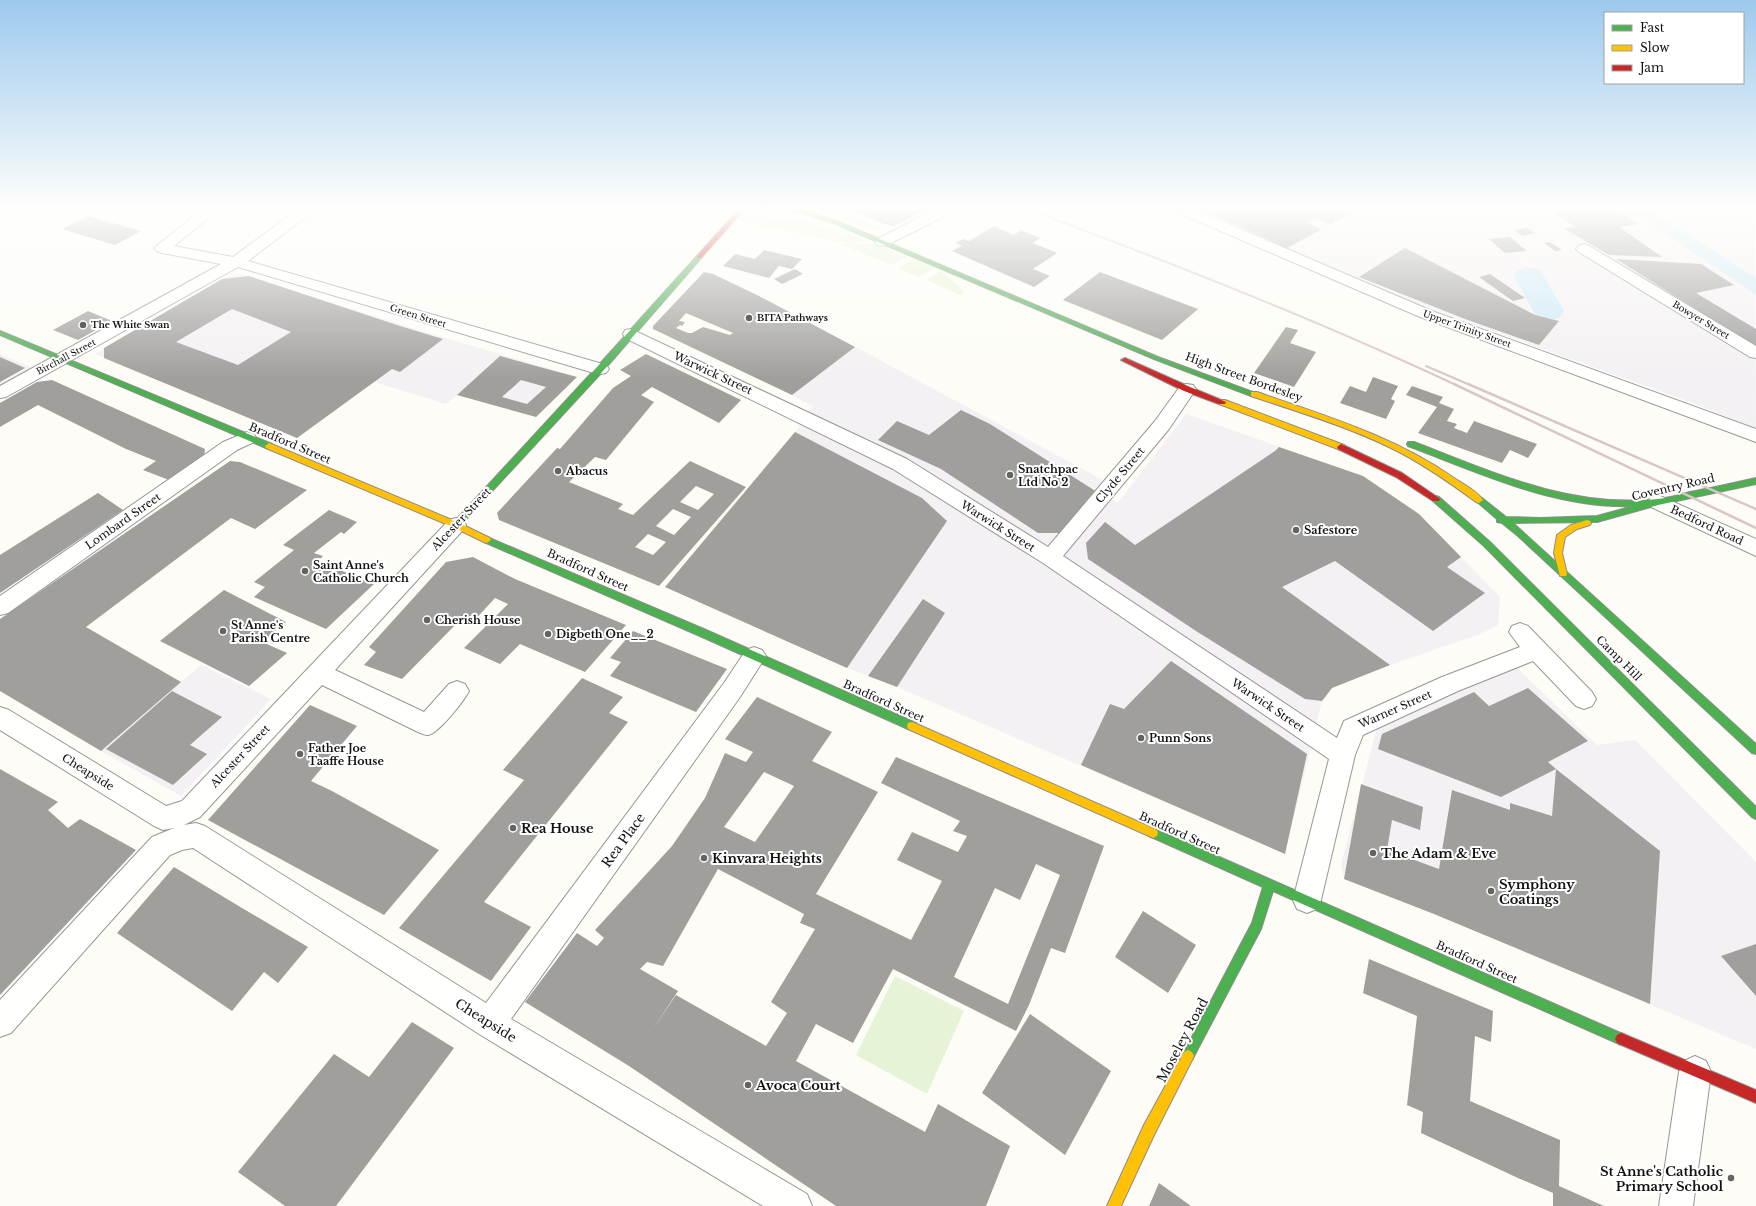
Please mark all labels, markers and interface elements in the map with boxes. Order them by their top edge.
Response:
legend [1604,12,1744,84]
text: Fast [1640,20,1665,35]
text: Slow [1640,40,1670,55]
text: Jam [1638,60,1664,75]
street label: Bowyer Street [1671,298,1732,341]
street label: Green Street [389,302,448,329]
street label: Upper Trinity Street [1422,307,1513,350]
place label: BITA Pathways [757,312,828,323]
marker: BITA Pathways [744,313,754,323]
place label: The White Swan [91,319,170,330]
marker: The White Swan [78,320,88,330]
street label: Birchall Street [34,336,98,377]
street label: Warwick Street [671,348,755,398]
street label: High Street Bordesley [1183,349,1305,405]
street label: Bradford Street [247,419,334,467]
street label: Clyde Street [1092,443,1148,506]
place label: Snatchpac Ltd No 2 [1018,462,1078,489]
place label: Abacus [565,464,608,478]
marker: Abacus [553,466,563,476]
marker: Snatchpac Ltd No 2 [1005,470,1015,480]
street label: Coventry Road [1630,471,1716,503]
street label: Alcester Street [428,484,494,554]
street label: Lombard Street [82,489,164,552]
street label: Warwick Street [957,497,1039,555]
street label: Bedford Road [1668,502,1746,548]
place label: Safestore [1304,523,1358,537]
marker: Safestore [1291,525,1301,535]
street label: Bradford Street [545,546,632,595]
place label: Saint Anne's Catholic Church [313,558,409,585]
marker: Saint Anne's Catholic Church [300,566,310,576]
place label: Cherish House [435,613,521,627]
marker: Cherish House [422,615,432,625]
place label: St Anne's Parish Centre [231,618,311,645]
marker: St Anne's Parish Centre [218,626,228,636]
place label: Digbeth One__2 [556,627,654,641]
marker: Digbeth One__2 [543,629,553,639]
street label: Camp Hill [1593,632,1645,684]
street label: Warwick Street [1228,675,1308,735]
street label: Bradford Street [841,677,928,726]
street label: Warner Street [1355,686,1434,732]
street label: Alcester Street [207,721,273,791]
place label: Punn Sons [1149,731,1211,745]
marker: Punn Sons [1136,733,1146,743]
place label: Father Joe Taaffe House [308,741,384,768]
marker: Father Joe Taaffe House [295,749,305,759]
street label: Cheapside [59,751,117,793]
street label: Bradford Street [1137,809,1224,858]
street label: Rea Place [598,810,649,871]
place label: Rea House [521,820,594,837]
marker: Rea House [508,823,518,833]
place label: The Adam & Eve [1381,845,1497,862]
marker: The Adam & Eve [1368,848,1378,858]
place label: Kinvara Heights [712,850,822,867]
marker: Kinvara Heights [699,853,709,863]
place label: Symphony Coatings [1499,876,1575,908]
marker: Symphony Coatings [1486,886,1496,896]
street label: Bradford Street [1434,938,1521,987]
street label: Cheapside [452,995,520,1046]
street label: Moseley Road [1153,995,1212,1085]
place label: Avoca Court [755,1077,840,1094]
marker: Avoca Court [743,1080,753,1090]
place label: St Anne's Catholic Primary School [1600,1163,1723,1195]
marker: St Anne's Catholic Primary School [1726,1173,1736,1183]

